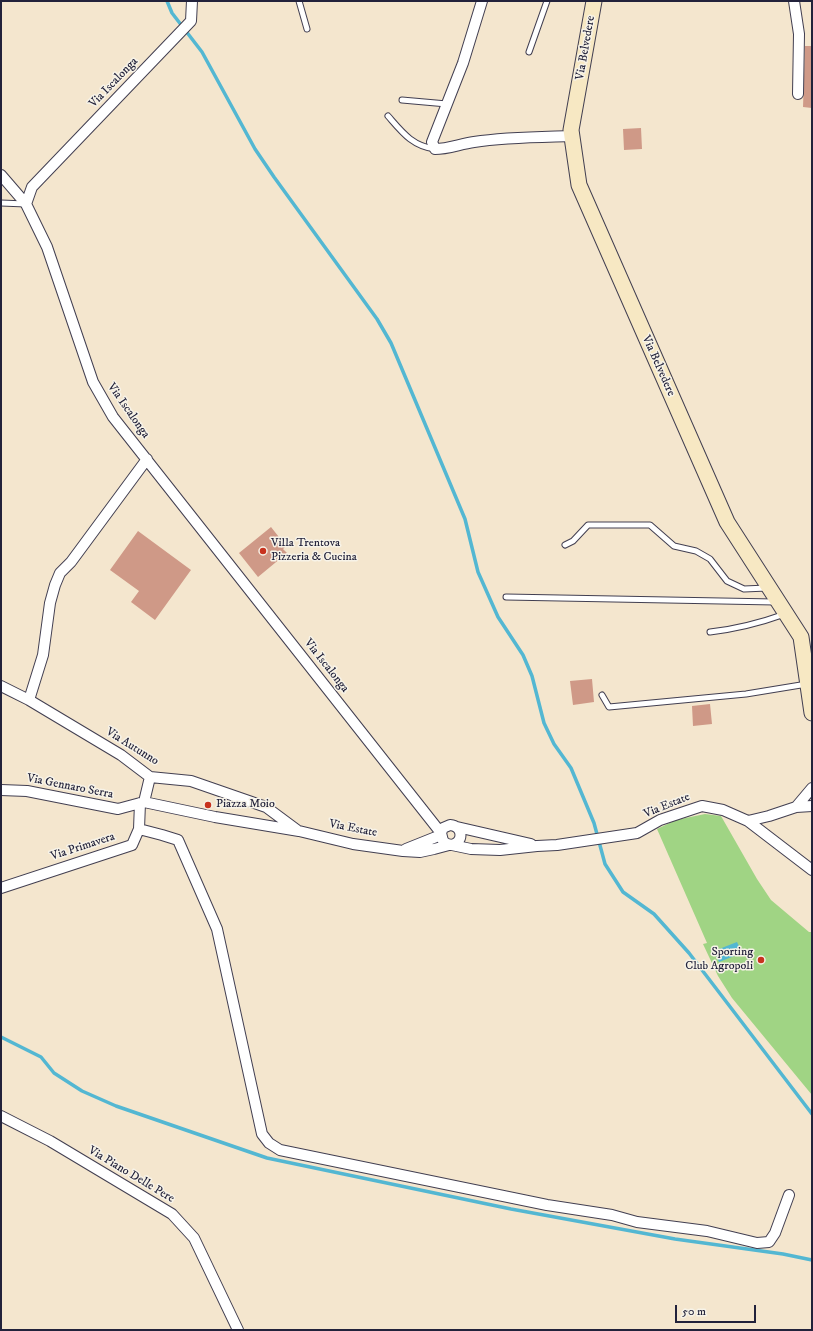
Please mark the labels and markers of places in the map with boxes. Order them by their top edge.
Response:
place label: Villa Trentova Pizzeria & Cucina [271,537,357,565]
marker: Villa Trentova Pizzeria & Cucina [258,546,268,556]
place label: Piazza Moio [216,798,275,812]
marker: Piazza Moio [203,800,213,810]
place label: Sporting Club Agropoli [685,946,753,974]
marker: Sporting Club Agropoli [756,955,766,965]

